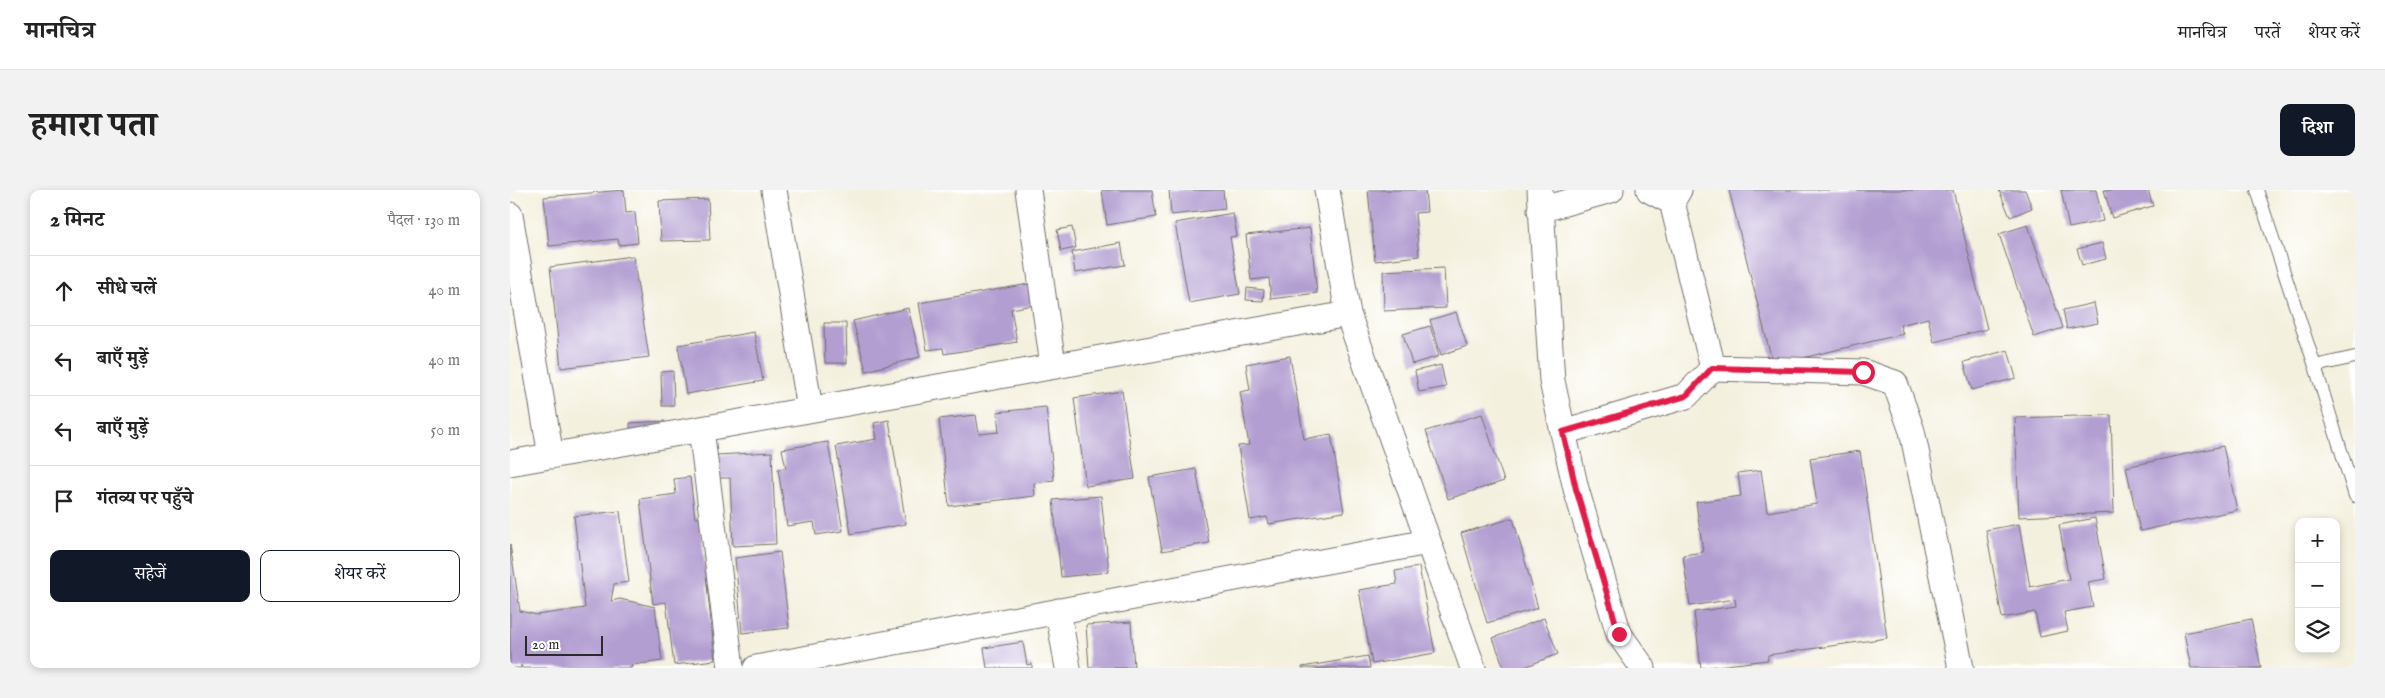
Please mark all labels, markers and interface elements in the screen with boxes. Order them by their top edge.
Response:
text: मानचित्र [25,16,95,47]
text: मानचित्र [2178,22,2227,45]
text: परतें [2255,22,2280,45]
text: शेयर करें [2308,22,2360,45]
text: हमारा पता [30,104,157,149]
button: दिशा [2280,104,2355,156]
text: 2 मिनट [50,207,104,234]
text: पैदल · 130 m [388,211,460,231]
icon: ahead [50,277,78,305]
text: सीधे चलें [97,277,156,301]
text: 40 m [428,281,460,301]
icon: left [50,347,78,375]
text: बाएँ मुड़ें [97,347,148,371]
text: 40 m [428,351,460,371]
route start [1852,361,1875,384]
icon: left [50,417,78,445]
text: बाएँ मुड़ें [97,417,148,441]
text: 50 m [431,421,460,441]
icon: arrive [50,487,78,515]
text: गंतव्य पर पहुँचे [97,487,193,511]
map controls [2295,518,2340,653]
button: + [2295,518,2340,563]
button: सहेजें [50,550,250,602]
button: शेयर करें [260,550,460,602]
button: − [2295,563,2340,608]
button: layers [2295,608,2340,653]
route end [1608,623,1631,646]
scale bar [525,633,602,656]
text: 20 m [532,636,559,654]

